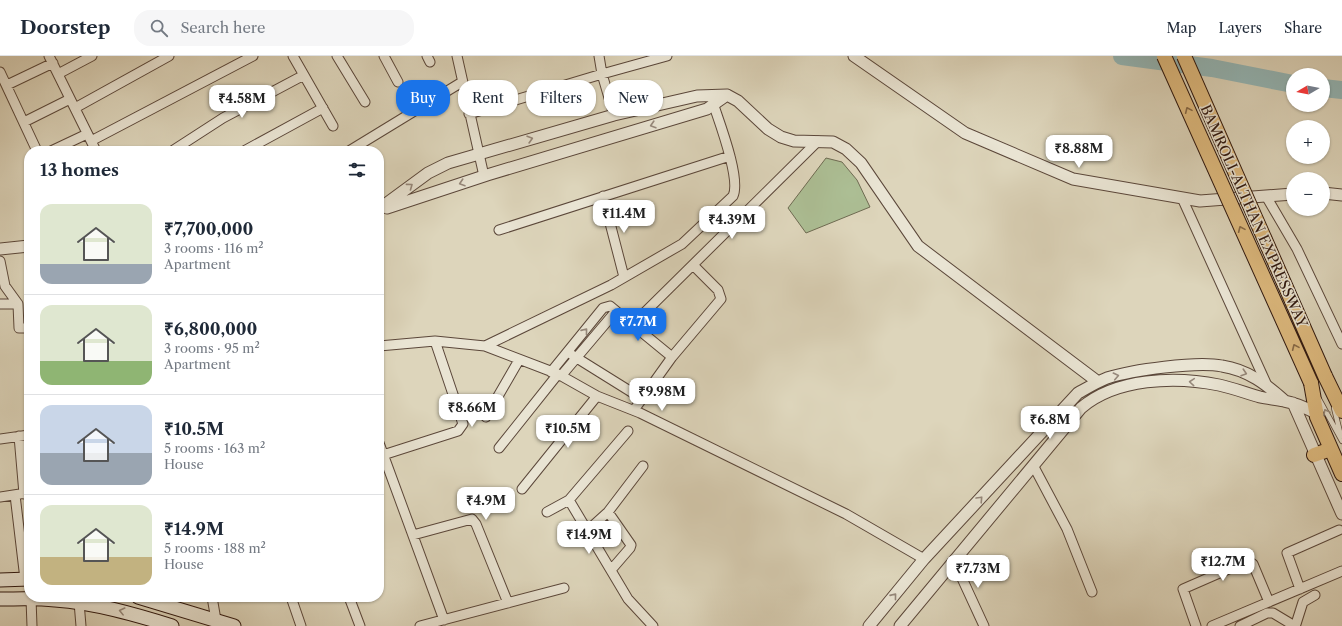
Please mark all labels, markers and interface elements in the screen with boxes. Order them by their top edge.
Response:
search box [134,10,414,46]
text: Doorstep [20,16,110,39]
icon: search [148,17,170,39]
text: Search here [180,18,265,37]
text: Map [1166,19,1196,37]
text: Layers [1218,19,1262,37]
text: Share [1284,19,1322,37]
north arrow [1286,68,1330,112]
map controls [1286,68,1330,216]
chip: Buy [396,80,450,116]
chip: Rent [458,80,518,116]
chip: Filters [526,80,596,116]
chip: New [604,80,663,116]
pin: ₹4.58M [209,85,275,119]
text: ₹4.58M [218,90,266,106]
street label: BAMROLI-ALTHAN EXPRESSWAY [1197,102,1312,331]
one-way arrow [1185,107,1193,115]
one-way arrow [650,120,657,129]
button: + [1286,120,1330,164]
one-way arrow [527,135,534,144]
pin: ₹8.88M [1046,135,1112,169]
text: ₹8.88M [1055,140,1103,156]
icon: filters [346,159,368,181]
text: 13 homes [40,160,119,180]
button: − [1286,172,1330,216]
one-way arrow [459,179,466,187]
one-way arrow [406,184,413,191]
pin: ₹11.4M [591,200,657,234]
text: ₹11.4M [602,205,646,221]
pin: ₹4.39M [699,206,765,240]
text: ₹4.39M [708,211,756,227]
text: ₹7,700,000 [164,219,253,239]
icon: home [72,220,120,268]
one-way arrow [1238,226,1246,233]
text: 3 rooms · 116 m² [164,240,264,256]
text: Apartment [164,256,231,272]
pin: ₹7.7M [610,308,666,342]
text: ₹7.7M [619,313,657,329]
text: ₹6,800,000 [164,319,257,339]
icon: home [72,321,120,369]
one-way arrow [580,328,587,335]
text: 3 rooms · 95 m² [164,340,260,356]
one-way arrow [1291,344,1299,351]
text: Apartment [164,356,231,372]
one-way arrow [1241,368,1248,376]
one-way arrow [1113,373,1119,381]
pin: ₹9.98M [629,378,695,412]
one-way arrow [1189,378,1195,387]
text: ₹9.98M [638,383,686,399]
pin: ₹8.66M [439,394,505,428]
text: ₹8.66M [448,399,496,415]
pin: ₹6.8M [1022,406,1078,440]
one-way arrow [1324,409,1331,416]
text: ₹6.8M [1030,411,1070,427]
pin: ₹10.5M [535,415,601,449]
text: ₹10.5M [164,419,224,439]
text: ₹10.5M [545,420,591,436]
icon: home [72,421,120,469]
text: 5 rooms · 163 m² [164,440,265,456]
text: House [164,456,204,472]
pin: ₹4.9M [458,487,514,521]
text: ₹4.9M [466,492,506,508]
one-way arrow [975,496,982,503]
text: ₹14.9M [164,519,224,539]
icon: home [72,521,120,569]
pin: ₹14.9M [556,521,622,555]
text: ₹14.9M [566,526,612,542]
text: 5 rooms · 188 m² [164,540,266,556]
pin: ₹12.7M [1190,548,1256,582]
text: ₹12.7M [1201,553,1246,569]
pin: ₹7.73M [945,555,1011,589]
text: House [164,556,204,572]
text: ₹7.73M [956,560,1000,576]
one-way arrow [889,593,896,600]
one-way arrow [118,608,125,616]

